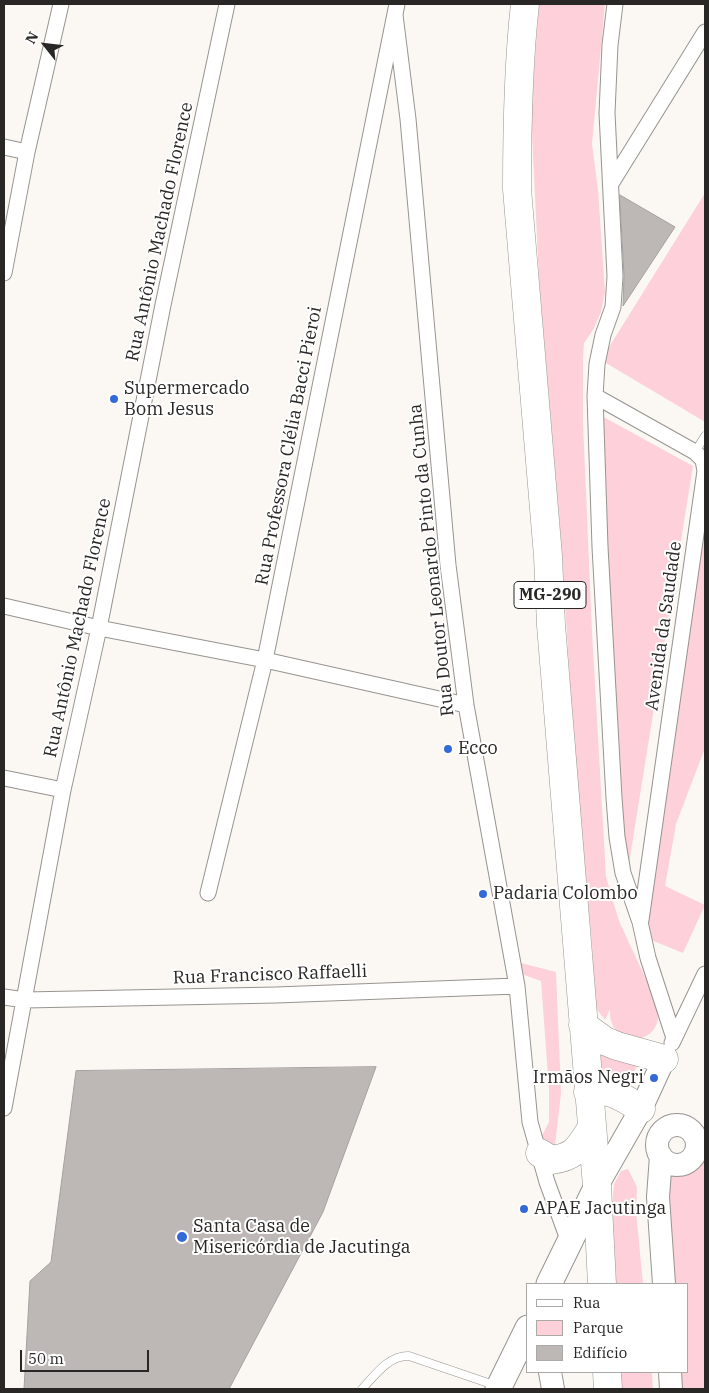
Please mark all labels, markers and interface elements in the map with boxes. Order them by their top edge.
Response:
north arrow [20,20,70,70]
text: N [21,29,42,47]
street label: Rua Antônio Machado Florence [122,100,198,364]
street label: Rua Professora Clélia Bacci Pieroi [251,305,327,587]
place label: Supermercado Bom Jesus [124,378,249,420]
marker: Supermercado Bom Jesus [108,393,120,405]
street label: Rua Doutor Leonardo Pinto da Cunha [405,403,459,717]
street label: Rua Antônio Machado Florence [40,496,116,760]
street label: Avenida da Saudade [641,540,687,712]
road number: MG-290 [514,582,586,608]
place label: Ecco [458,738,498,760]
marker: Ecco [442,743,454,755]
place label: Padaria Colombo [493,883,638,905]
marker: Padaria Colombo [477,888,489,900]
street label: Rua Francisco Raffaelli [172,961,368,989]
place label: Irmãos Negri [533,1067,644,1089]
marker: Irmãos Negri [648,1072,660,1084]
place label: APAE Jacutinga [534,1198,666,1220]
marker: APAE Jacutinga [518,1203,530,1215]
place label: Santa Casa de Misericórdia de Jacutinga [193,1216,411,1258]
marker: Santa Casa de Misericórdia de Jacutinga [175,1230,189,1244]
legend [526,1283,689,1373]
text: Rua [573,1293,600,1312]
text: Parque [573,1318,623,1337]
scale bar [22,1340,151,1372]
text: Edifício [573,1343,627,1362]
text: 50 m [28,1349,64,1368]

